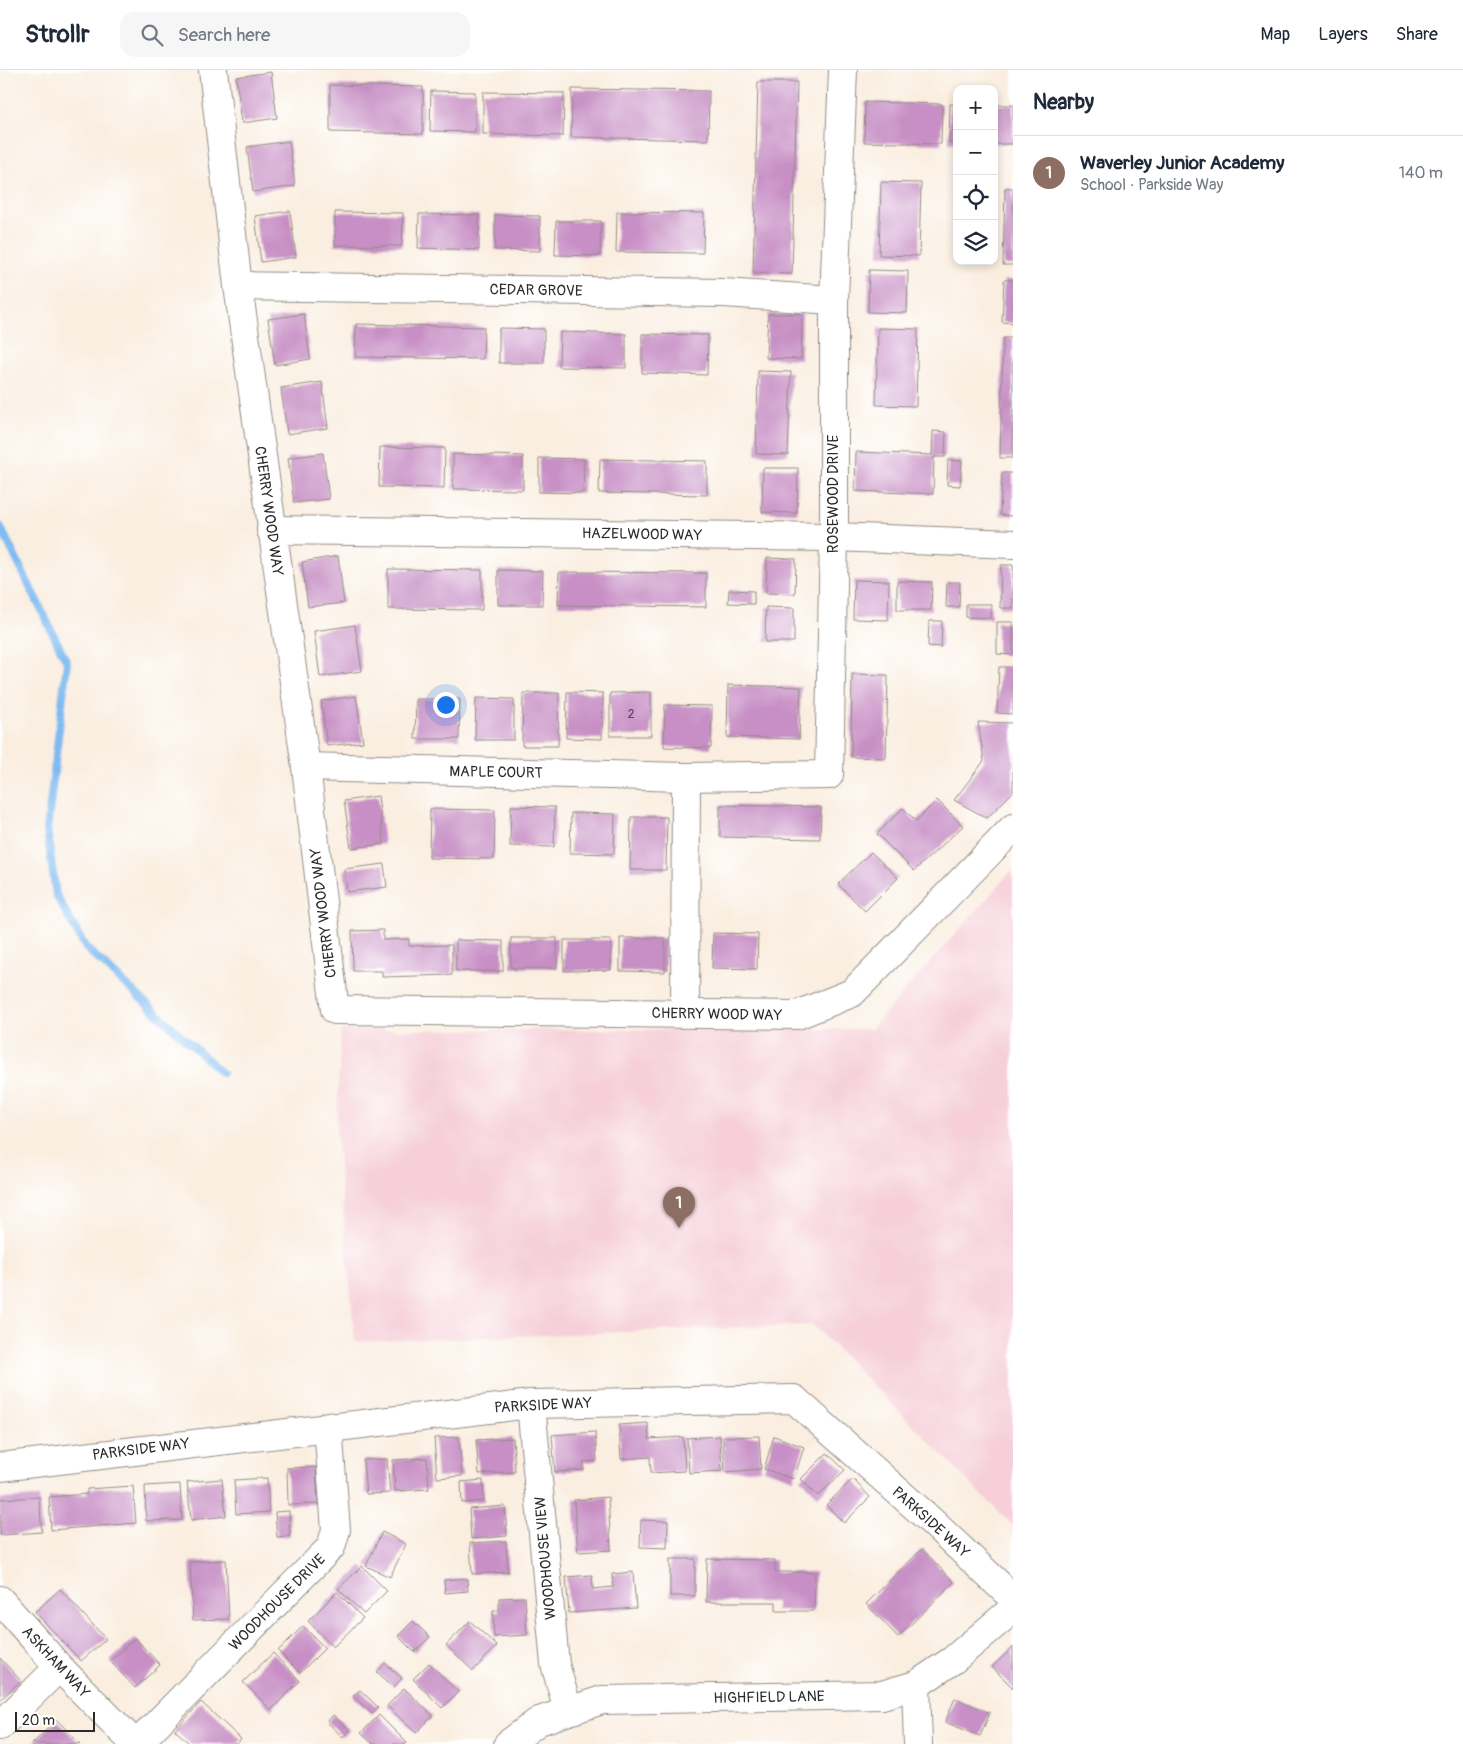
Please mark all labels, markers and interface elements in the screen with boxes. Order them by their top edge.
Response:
search box [120,12,470,57]
text: Strollr [25,20,90,49]
icon: search [138,21,166,49]
text: Search here [178,23,270,47]
text: Map [1261,23,1290,46]
text: Layers [1318,23,1368,46]
text: Share [1396,23,1438,46]
map controls [953,85,998,265]
button: + [953,85,998,130]
text: Nearby [1033,89,1094,116]
button: − [953,130,998,175]
text: Waverley Junior Academy [1080,151,1284,175]
text: 1 [1046,163,1052,183]
text: 140 m [1399,163,1443,183]
button: locate [953,175,998,220]
text: School · Parkside Way [1080,175,1223,195]
button: layers [953,220,998,265]
street label: CEDAR GROVE [489,280,583,301]
street label: ROSEWOOD DRIVE [824,435,843,553]
street label: CHERRY WOOD WAY [250,445,287,577]
street label: HAZELWOOD WAY [582,524,703,545]
your location [433,692,459,718]
house number: 2 [628,707,635,722]
street label: MAPLE COURT [449,762,543,783]
street label: CHERRY WOOD WAY [306,847,341,979]
street label: CHERRY WOOD WAY [651,1004,783,1025]
pin: 1 [663,1187,695,1228]
street label: PARKSIDE WAY [494,1393,593,1418]
street label: PARKSIDE WAY [91,1434,191,1465]
street label: PARKSIDE WAY [888,1483,974,1562]
street label: WOODHOUSE VIEW [531,1495,560,1620]
street label: WOODHOUSE DRIVE [225,1550,330,1655]
street label: ASKHAM WAY [18,1623,94,1702]
street label: HIGHFIELD LANE [713,1687,825,1708]
scale bar [15,1709,95,1732]
text: 20 m [22,1712,55,1729]

